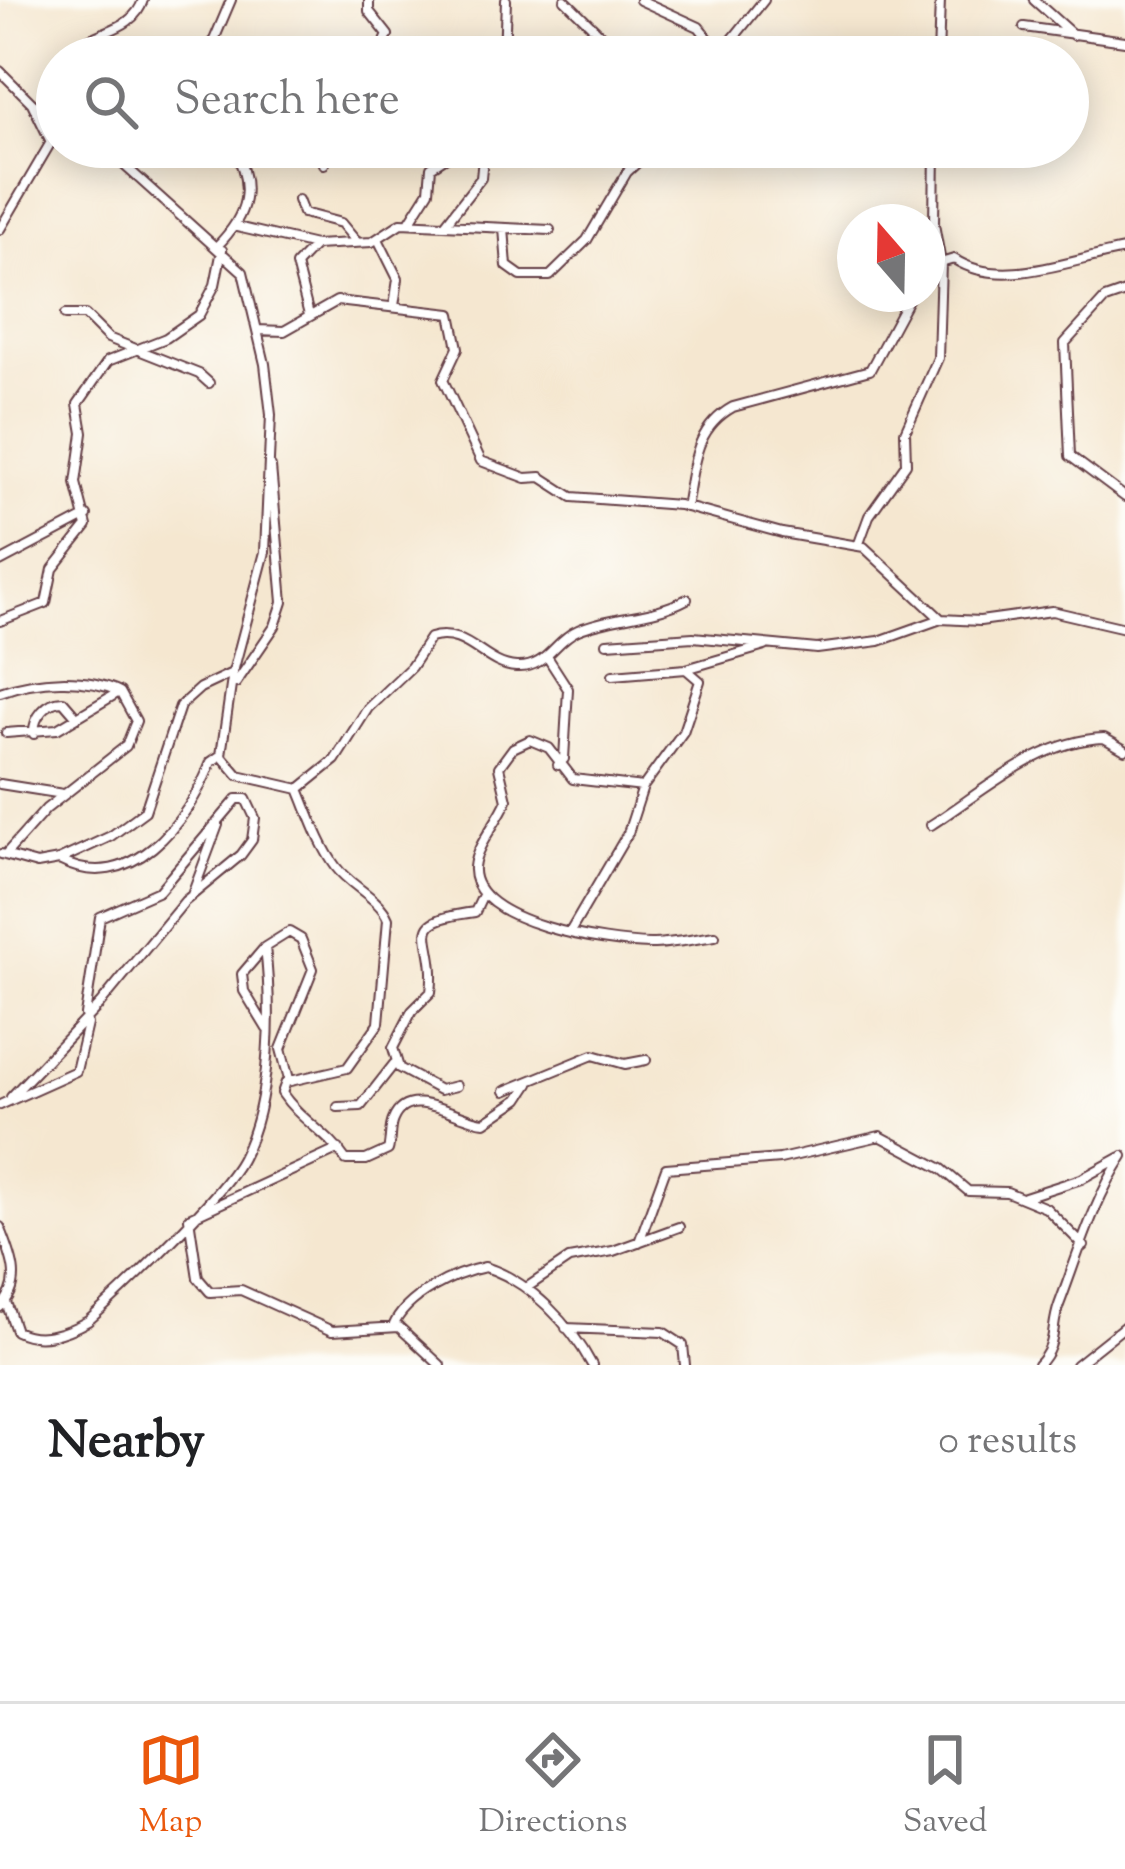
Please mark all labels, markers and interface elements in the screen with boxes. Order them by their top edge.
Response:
search box [36,36,1089,168]
icon: search [78,69,144,135]
text: Search here [174,70,400,135]
north arrow [837,204,945,312]
text: Nearby [48,1407,205,1480]
text: 0 results [938,1415,1077,1471]
tab: Map [138,1727,204,1847]
tab: Directions [479,1727,628,1847]
tab: Saved [903,1727,987,1847]

